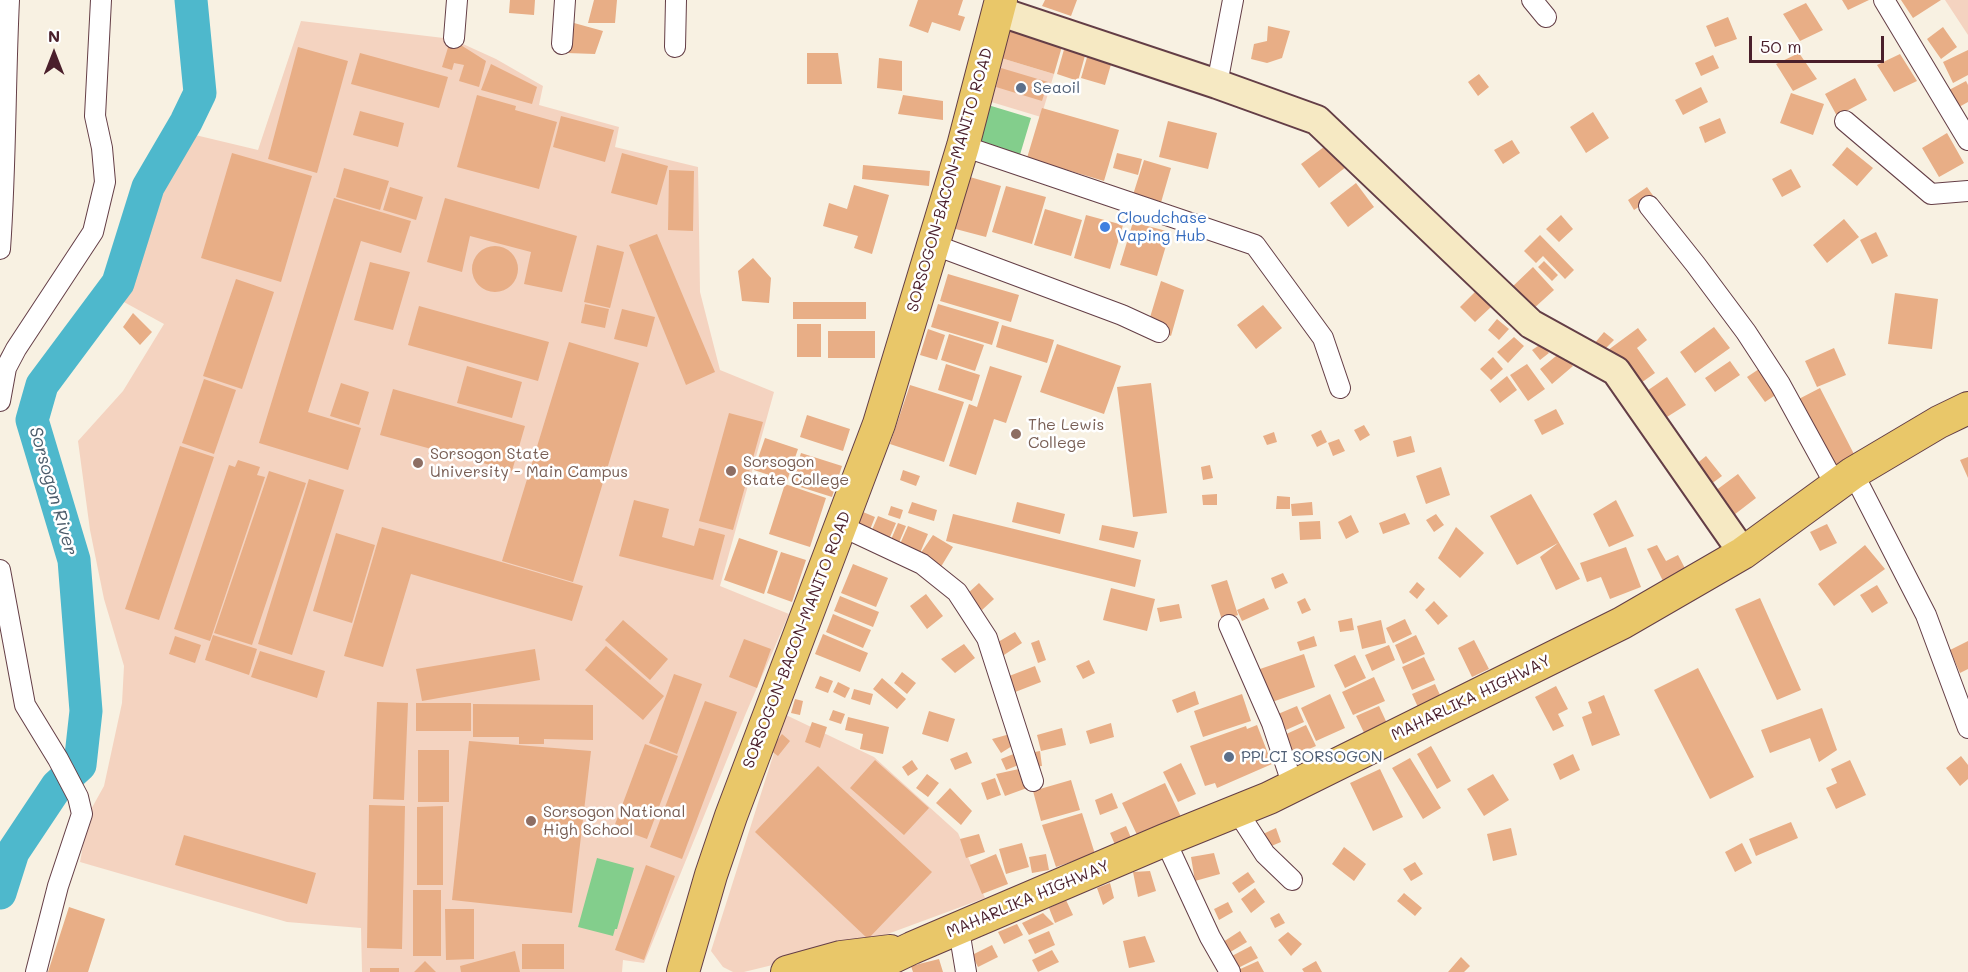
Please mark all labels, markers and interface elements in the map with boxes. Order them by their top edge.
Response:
north arrow [24,24,84,84]
scale bar [1752,24,1887,62]
text: N [48,25,60,46]
text: 50 m [1760,34,1802,58]
street label: SORSOGON-BACON-MANITO ROAD [903,46,997,314]
place label: Seaoil [1033,78,1080,98]
marker: Seaoil [1014,81,1028,95]
place label: Cloudchase Vaping Hub [1117,208,1207,246]
marker: Cloudchase Vaping Hub [1098,220,1112,234]
place label: The Lewis College [1028,415,1104,453]
water label: Sorsogon River [24,424,82,558]
marker: The Lewis College [1009,427,1023,441]
place label: Sorsogon State University - Main Campus [430,444,628,482]
place label: Sorsogon State College [743,452,849,490]
marker: Sorsogon State University - Main Campus [411,456,425,470]
marker: Sorsogon State College [724,464,738,478]
street label: SORSOGON-BACON-MANITO ROAD [739,509,855,771]
street label: MAHARLIKA HIGHWAY [1388,651,1554,745]
place label: PPLCI SORSOGON [1241,747,1382,767]
marker: PPLCI SORSOGON [1222,750,1236,764]
place label: Sorsogon National High School [543,802,686,840]
marker: Sorsogon National High School [524,814,538,828]
street label: MAHARLIKA HIGHWAY [944,856,1112,942]

